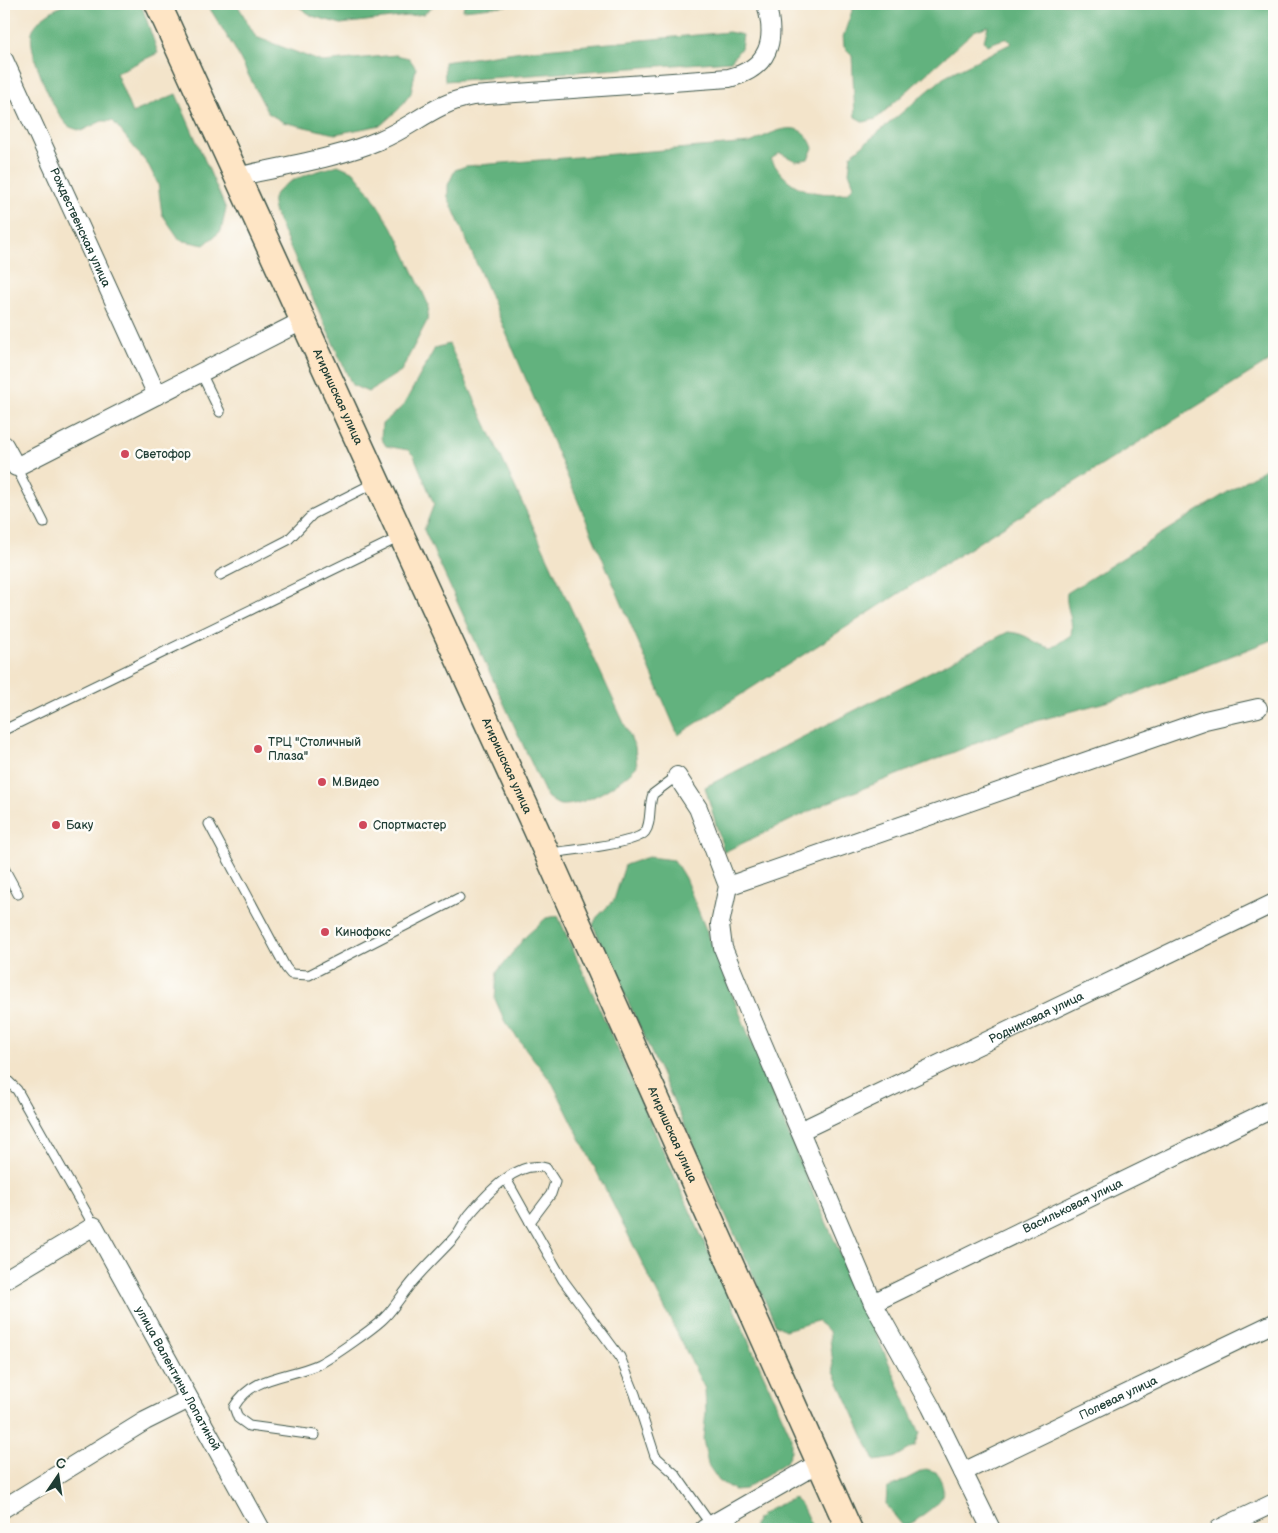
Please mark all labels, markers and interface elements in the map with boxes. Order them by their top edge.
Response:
street label: Рождественская улица [47,165,114,289]
street label: Агиришская улица [309,346,366,447]
place label: Светофор [135,447,191,462]
marker: Светофор [119,448,131,460]
street label: Агиришская улица [478,715,535,816]
place label: ТРЦ "Столичный Плаза" [268,735,361,764]
marker: ТРЦ "Столичный Плаза" [252,743,264,755]
place label: М.Видео [332,775,379,790]
marker: М.Видео [316,776,328,788]
place label: Баку [66,818,94,833]
place label: Спортмастер [373,818,447,833]
marker: Баку [50,819,62,831]
marker: Спортмастер [357,819,369,831]
place label: Кинофокс [335,925,391,940]
marker: Кинофокс [319,926,331,938]
street label: Родниковая улица [986,988,1086,1047]
street label: Агиришская улица [644,1083,701,1185]
street label: Васильковая улица [1020,1175,1125,1237]
street label: улица Валентины Лопатиной [132,1304,224,1453]
street label: Полевая улица [1076,1373,1160,1423]
north arrow [32,1450,82,1500]
text: С [54,1454,68,1473]

